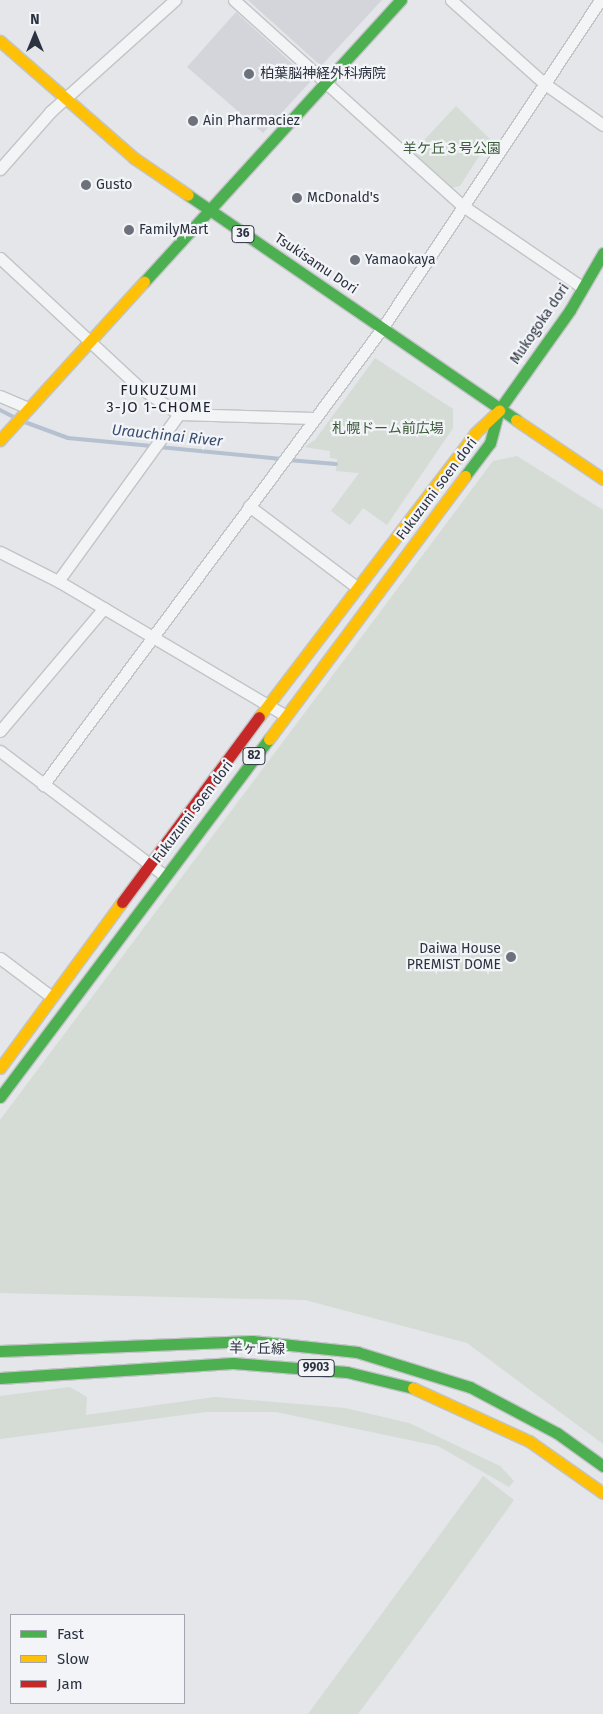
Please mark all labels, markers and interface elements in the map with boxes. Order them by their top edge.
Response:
north arrow [10,10,60,60]
text: N [30,11,40,28]
place label: 柏葉脳神経外科病院 [260,66,386,82]
marker: 柏葉脳神経外科病院 [242,67,256,81]
place label: Ain Pharmaciez [203,113,300,129]
marker: Ain Pharmaciez [187,115,199,127]
park label: 羊ケ丘３号公園 [403,141,501,157]
place label: Gusto [96,177,133,193]
marker: Gusto [80,179,92,191]
place label: McDonald's [307,190,379,206]
marker: McDonald's [291,192,303,204]
place label: FamilyMart [139,222,208,238]
marker: FamilyMart [123,224,135,236]
road number: 36 [230,224,256,243]
street label: Tsukisamu Dori [271,230,361,298]
place label: Yamaokaya [365,252,436,268]
marker: Yamaokaya [349,254,361,266]
street label: Mukogoka dori [507,280,573,368]
district label: FUKUZUMI 3-JO 1-CHOME [105,381,213,416]
water label: Urauchinai River [111,421,223,451]
park label: 札幌ドーム前広場 [332,421,444,437]
street label: Fukuzumi soen dori [393,435,481,543]
road number: 82 [242,746,266,766]
street label: Fukuzumi soen dori [149,758,237,866]
place label: Daiwa House PREMIST DOME [407,941,501,974]
marker: Daiwa House PREMIST DOME [505,951,517,963]
street label: 羊ヶ丘線 [229,1340,285,1358]
road number: 9903 [297,1359,335,1378]
legend [10,1614,185,1704]
text: Fast [57,1625,84,1643]
text: Slow [57,1650,89,1668]
text: Jam [57,1675,83,1693]

